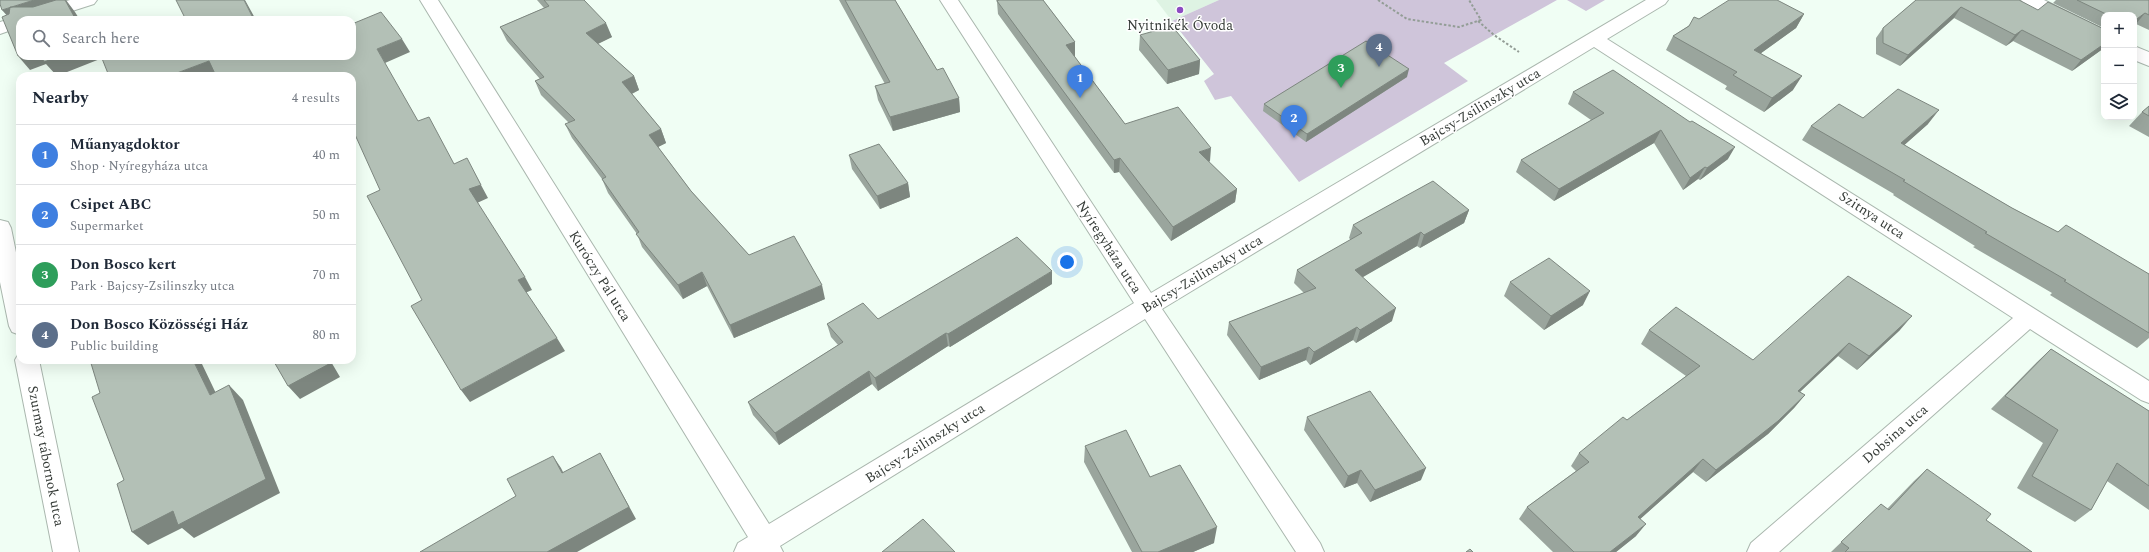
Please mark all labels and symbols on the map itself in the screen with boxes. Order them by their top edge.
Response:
marker: Nyitnikék Óvoda [1175,5,1185,15]
place label: Nyitnikék Óvoda [1127,15,1233,36]
pin: 4 [1366,34,1392,67]
pin: 3 [1328,55,1354,88]
street label: Bajcsy-Zsilinszky utca [1416,62,1545,151]
pin: 1 [1067,65,1093,98]
pin: 2 [1281,105,1307,138]
street label: Szitnya utca [1835,186,1909,244]
street label: Nyíregyháza utca [1071,196,1147,298]
street label: Kuróczy Pál utca [564,226,636,326]
street label: Bajcsy-Zsilinszky utca [1138,229,1267,318]
your location [1057,252,1077,272]
street label: Szurmay tábornok utca [22,384,70,528]
street label: Bajcsy-Zsilinszky utca [861,398,989,488]
street label: Dobsina utca [1857,399,1933,469]

